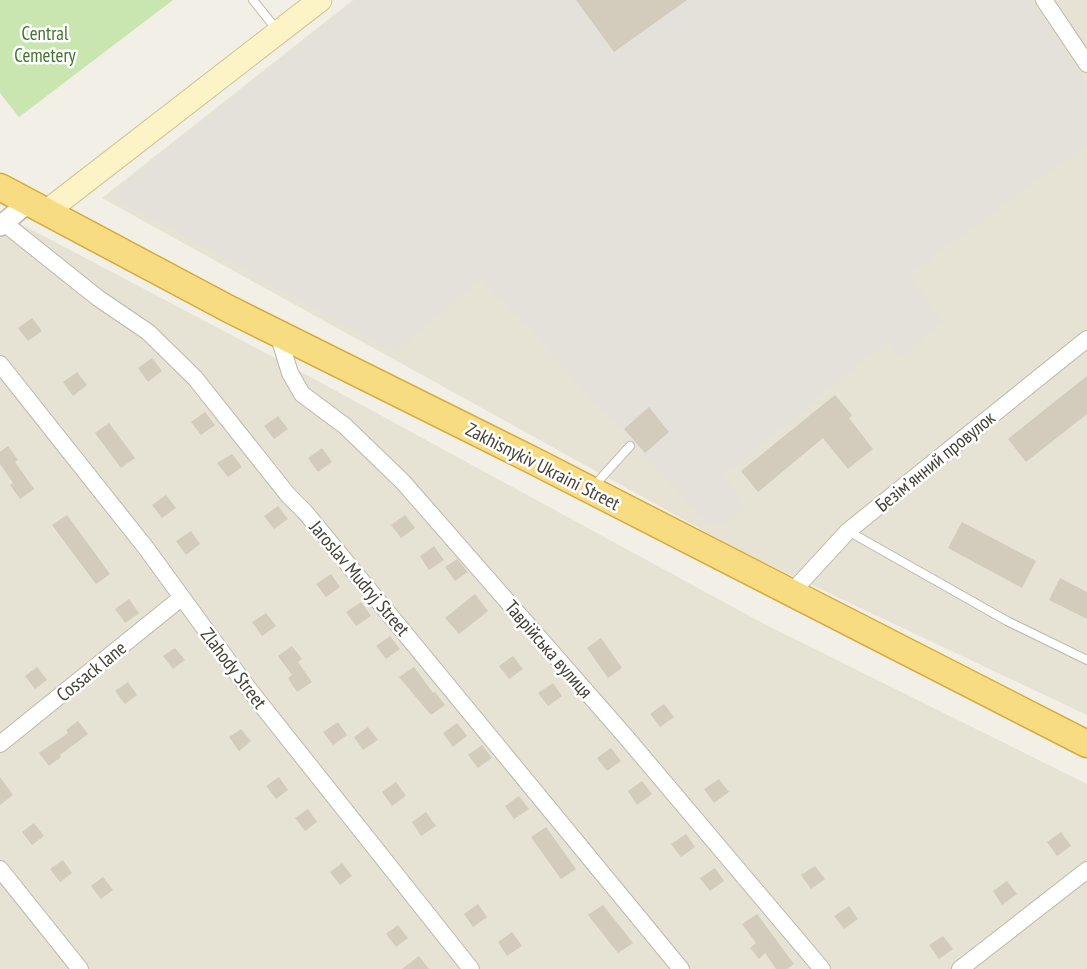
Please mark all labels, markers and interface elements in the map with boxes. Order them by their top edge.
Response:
park label: Central Cemetery [14,21,77,67]
street label: Безімʼянний провулок [870,405,1000,517]
street label: Zakhisnykiv Ukraini Street [462,417,625,516]
street label: Jaroslav Mudryj Street [304,515,416,641]
street label: Таврійська вулиця [500,595,598,703]
street label: Zlahody Street [196,623,273,714]
street label: Cossack lane [51,636,131,706]

